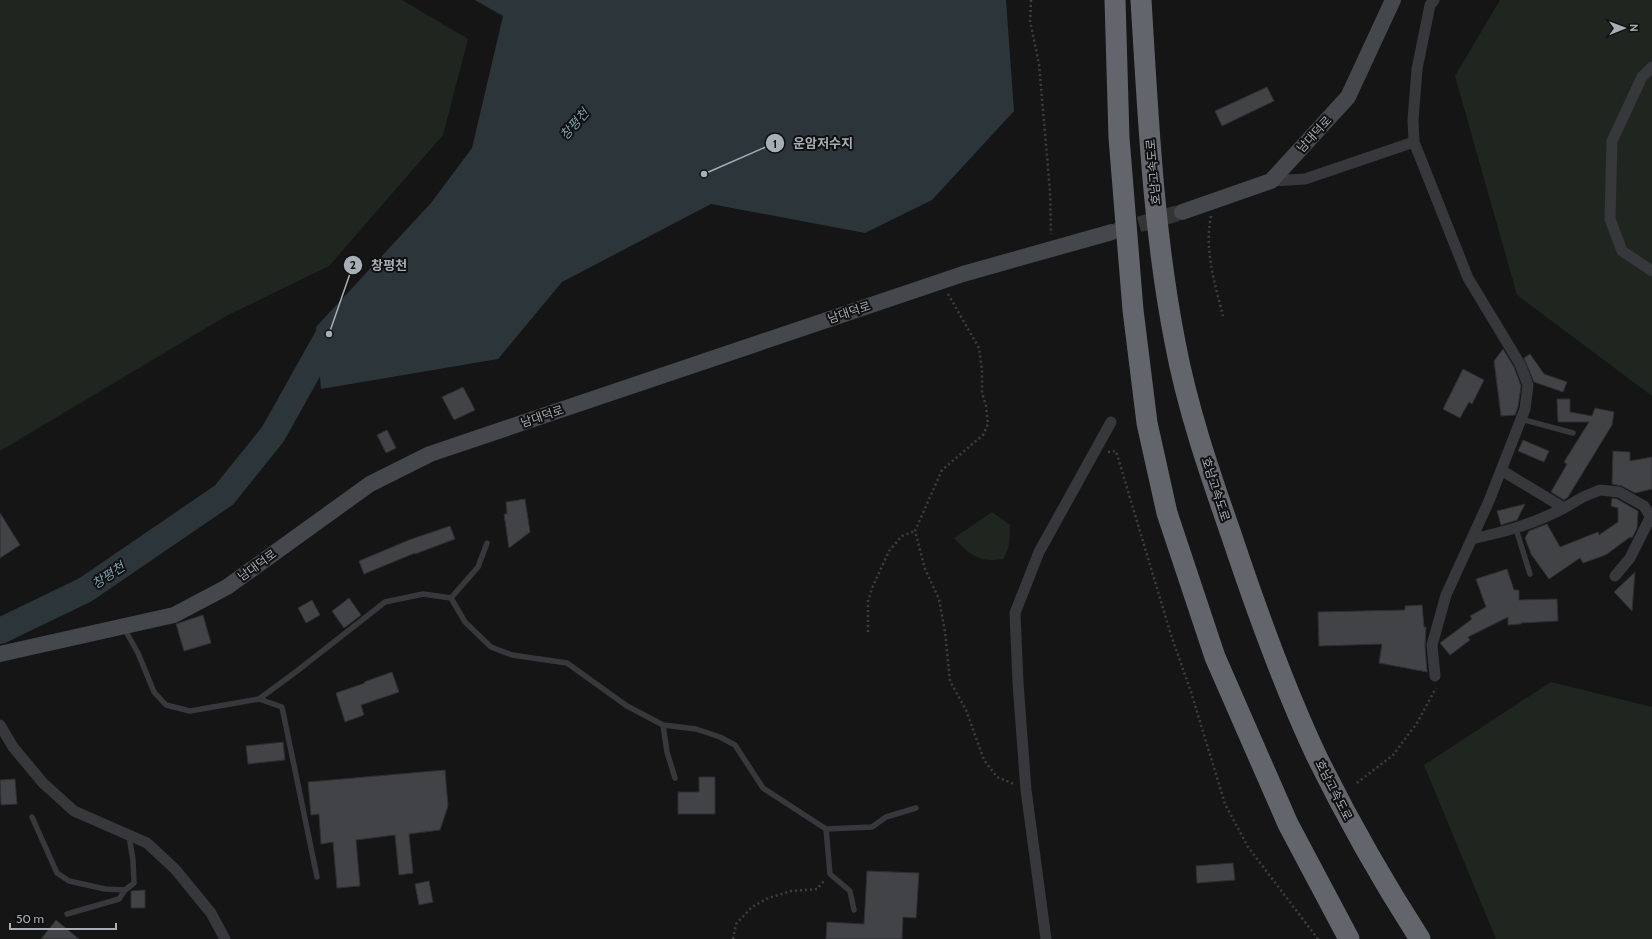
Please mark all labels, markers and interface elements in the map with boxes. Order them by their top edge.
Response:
north arrow [1604,8,1644,48]
text: N [1627,24,1641,32]
water label: 창평천 [556,104,592,143]
street label: 남대덕로 [1293,113,1335,155]
callout: 운암저수지 [765,131,861,156]
text: 운암저수지 [793,135,853,151]
text: 1 [773,136,777,151]
street label: 호남고속도로 [1143,138,1163,206]
callout: 창평천 [343,253,415,278]
text: 2 [350,257,356,272]
text: 창평천 [371,257,407,273]
street label: 남대덕로 [826,298,872,326]
street label: 남대덕로 [519,402,565,430]
street label: 호남고속도로 [1199,455,1233,523]
street label: 남대덕로 [235,546,279,584]
water label: 창평천 [89,558,128,592]
street label: 호남고속도로 [1312,757,1356,823]
scale bar [10,905,116,931]
text: 50 m [16,911,44,926]

